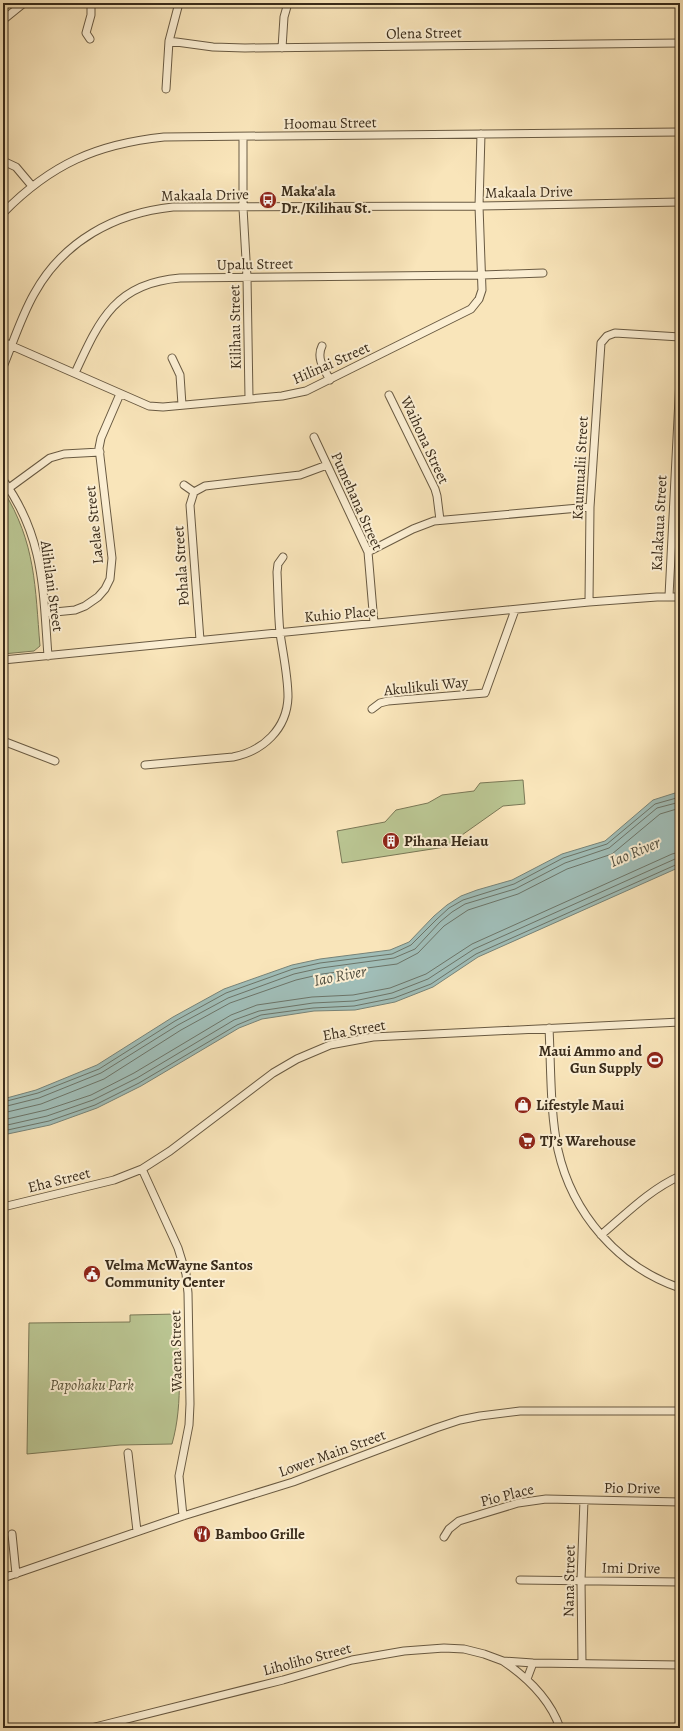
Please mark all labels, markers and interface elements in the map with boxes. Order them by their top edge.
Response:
street label: Olena Street [386,22,462,44]
street label: Hoomau Street [283,112,377,134]
place label: Maka'ala Dr./Kilihau St. [281,181,371,218]
street label: Makaala Drive [485,181,573,203]
street label: Makaala Drive [161,184,249,206]
bus stop icon: Maka'ala Dr./Kilihau St. [258,190,278,210]
street label: Upalu Street [217,253,293,275]
street label: Kilihau Street [224,285,246,369]
street label: Hilinai Street [289,337,373,389]
street label: Waihona Street [396,392,454,487]
street label: Kaumualii Street [567,416,593,520]
street label: Pumehana Street [326,449,388,553]
street label: Kalakaua Street [647,474,672,571]
street label: Laelae Street [80,485,108,565]
street label: Pohala Street [168,525,194,607]
street label: Alihilani Street [36,538,68,633]
street label: Kuhio Place [303,601,377,627]
street label: Akulikuli Way [382,672,469,700]
building icon: Pihana Heiau [381,831,401,851]
place label: Pihana Heiau [404,831,489,851]
water label: Iao River [606,831,664,872]
water label: Iao River [312,960,369,992]
street label: Eha Street [321,1015,387,1045]
place label: Maui Ammo and Gun Supply [539,1041,643,1078]
sports icon: Maui Ammo and Gun Supply [645,1050,665,1070]
shop icon: Lifestyle Maui [513,1095,533,1115]
place label: Lifestyle Maui [536,1095,625,1115]
supermarket icon: TJ’s Warehouse [517,1131,537,1151]
place label: TJ’s Warehouse [540,1131,636,1151]
street label: Eha Street [26,1163,92,1197]
place label: Velma McWayne Santos Community Center [104,1255,253,1292]
public building icon: Velma McWayne Santos Community Center [82,1264,102,1284]
street label: Waena Street [165,1310,187,1393]
park label: Papohaku Park [50,1375,134,1395]
street label: Lower Main Street [276,1424,388,1482]
street label: Pio Drive [604,1478,661,1498]
street label: Pio Place [478,1479,536,1511]
restaurant icon: Bamboo Grille [192,1524,212,1544]
place label: Bamboo Grille [215,1524,305,1544]
street label: Nana Street [558,1545,580,1617]
street label: Imi Drive [602,1557,661,1579]
street label: Liholiho Street [261,1638,353,1680]

